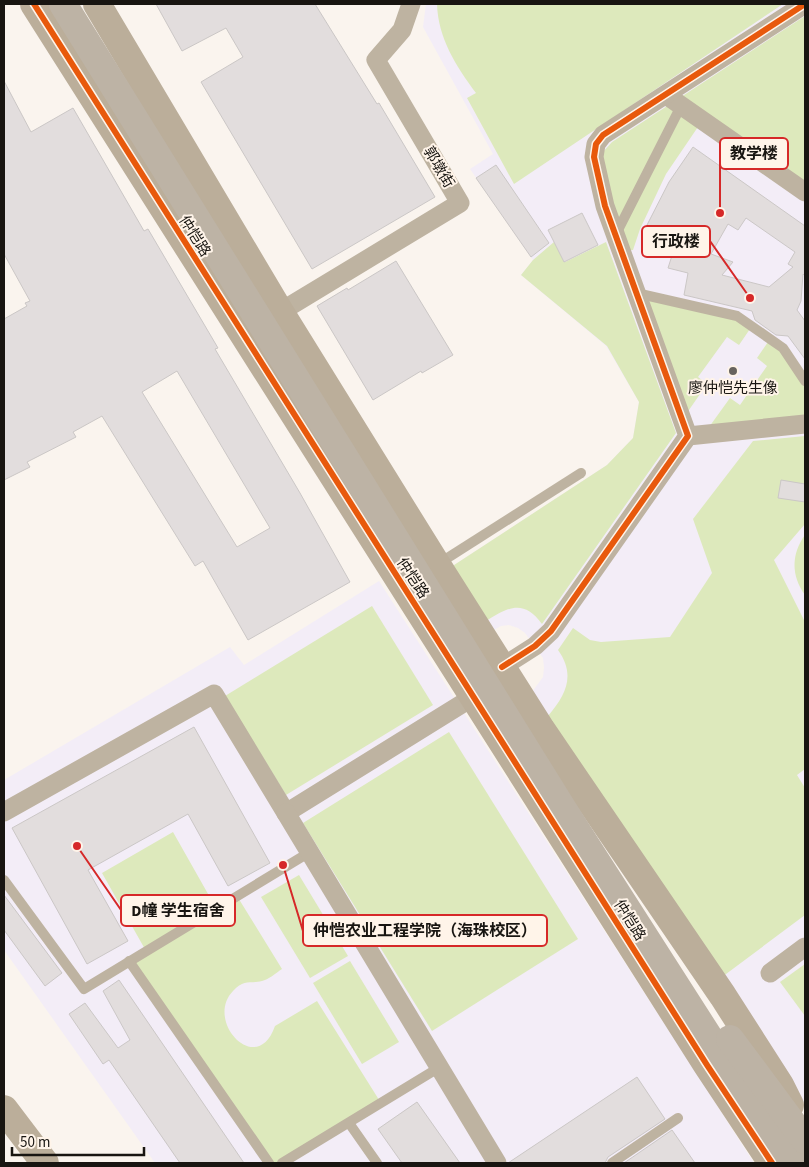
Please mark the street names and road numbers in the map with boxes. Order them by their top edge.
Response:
street label: 郭墩街 [418,143,459,192]
street label: 仲恺路 [174,212,215,261]
street label: 仲恺路 [392,554,434,603]
street label: 仲恺路 [609,896,650,945]

